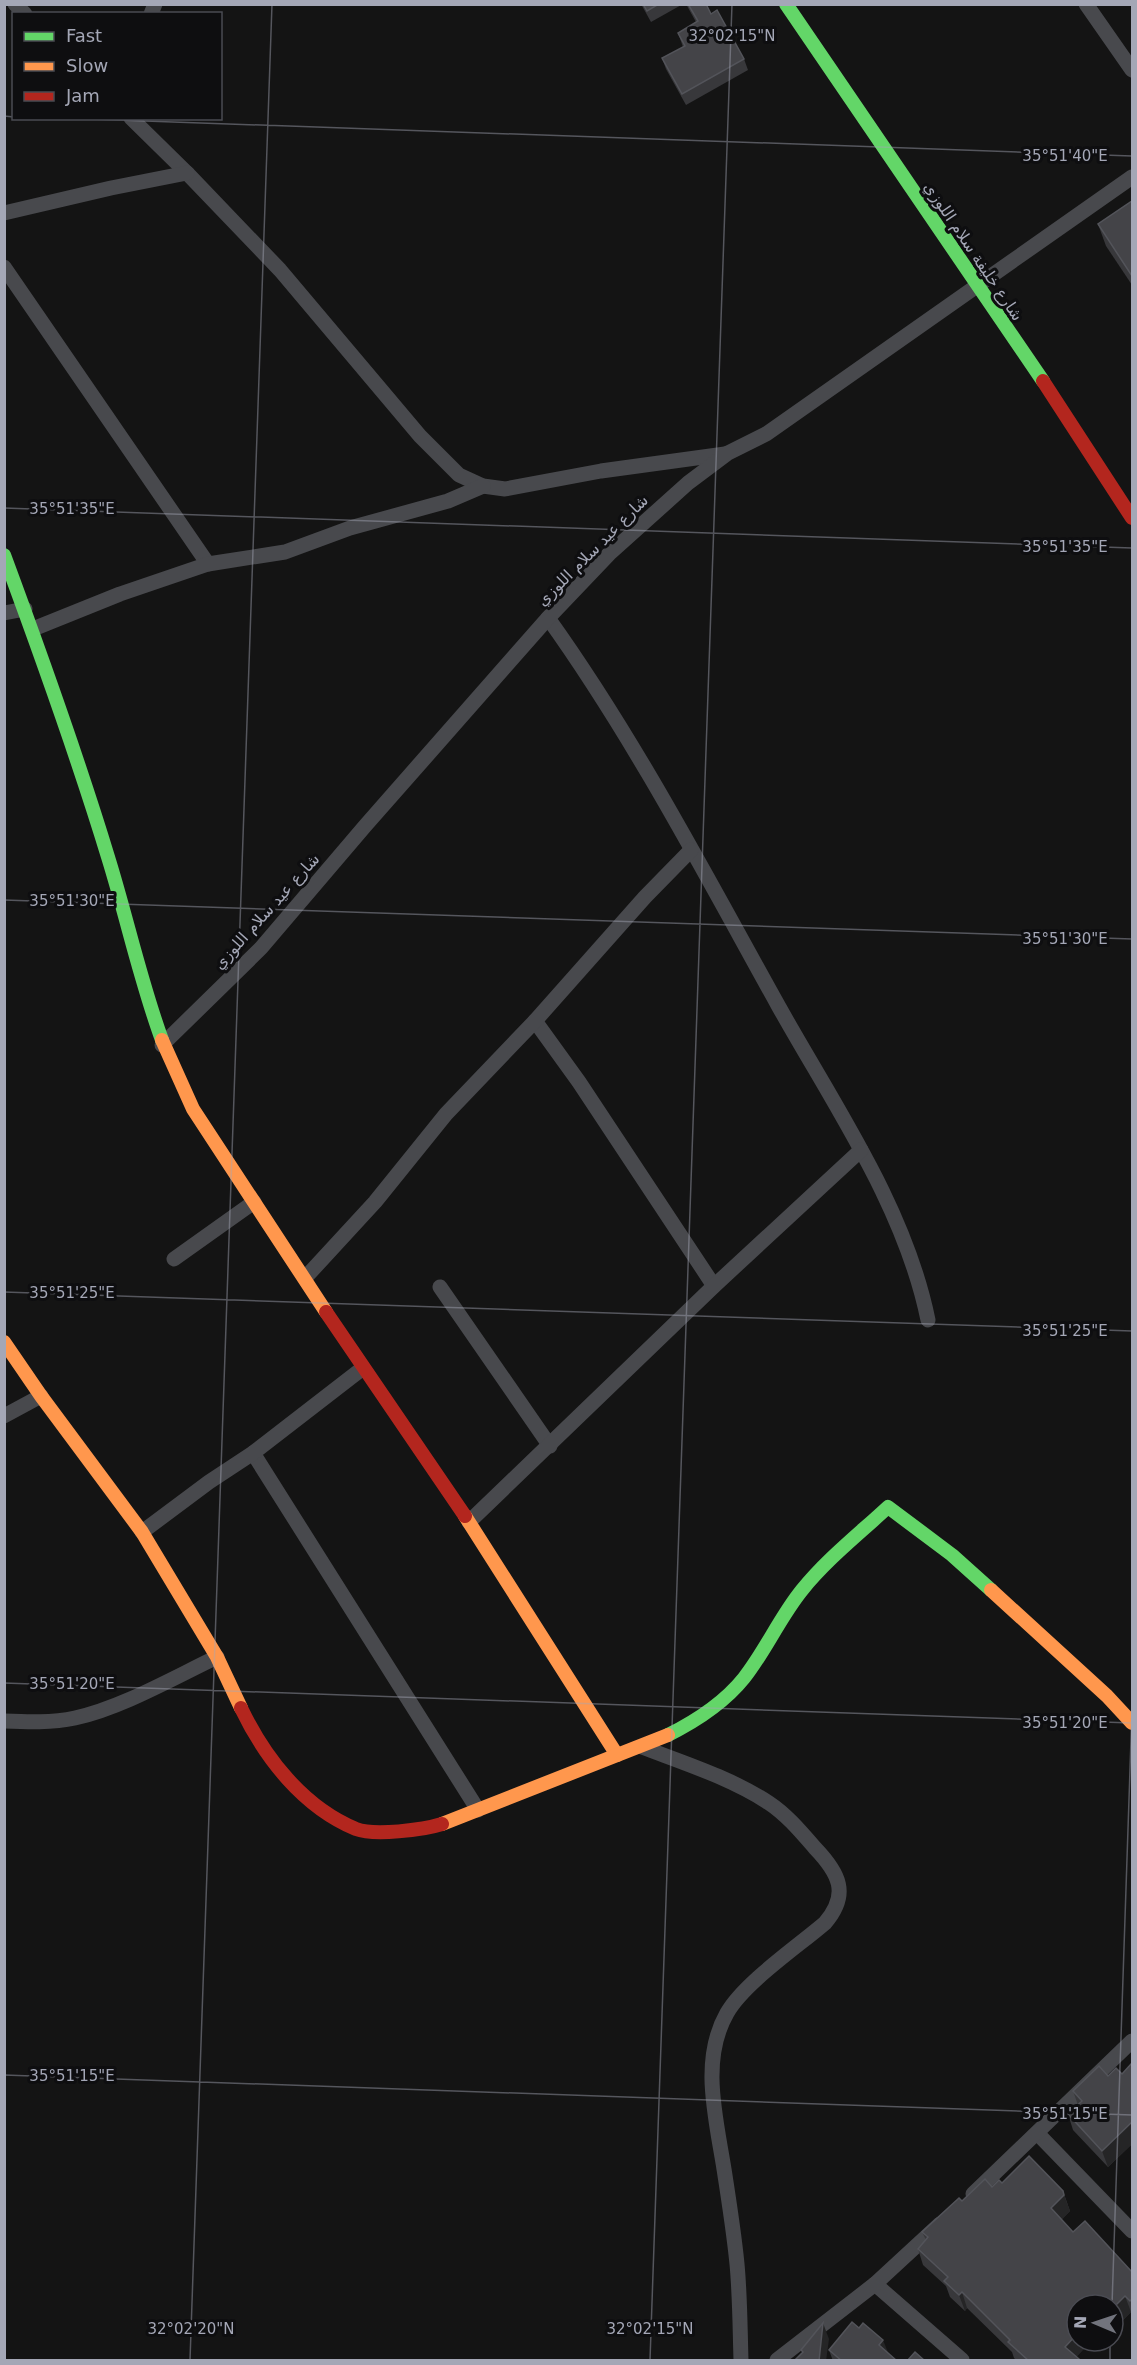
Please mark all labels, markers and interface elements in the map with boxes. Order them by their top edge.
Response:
legend [12,12,222,120]
text: Fast [66,25,102,46]
text: 32°02'15"N [688,27,776,45]
text: Slow [66,55,108,76]
text: Jam [65,85,100,106]
text: 35°51'40"E [1022,147,1108,165]
street label: شارع خليفة سلام اللوزي [919,178,1027,325]
street label: شارع عيد سلام اللوزي [533,491,653,611]
text: 35°51'35"E [29,500,115,518]
text: 35°51'35"E [1022,538,1108,556]
street label: شارع عيد سلام اللوزي [209,849,324,974]
text: 35°51'30"E [29,892,115,910]
text: 35°51'30"E [1022,930,1108,948]
text: 35°51'25"E [29,1284,115,1302]
text: 35°51'25"E [1022,1322,1108,1340]
text: 35°51'20"E [29,1675,115,1693]
text: 35°51'20"E [1022,1714,1108,1732]
text: 35°51'15"E [29,2067,115,2085]
text: 35°51'15"E [1022,2105,1108,2123]
north arrow [1065,2293,1125,2353]
text: N [1071,2315,1090,2330]
text: 32°02'20"N [147,2320,235,2338]
text: 32°02'15"N [606,2320,694,2338]

